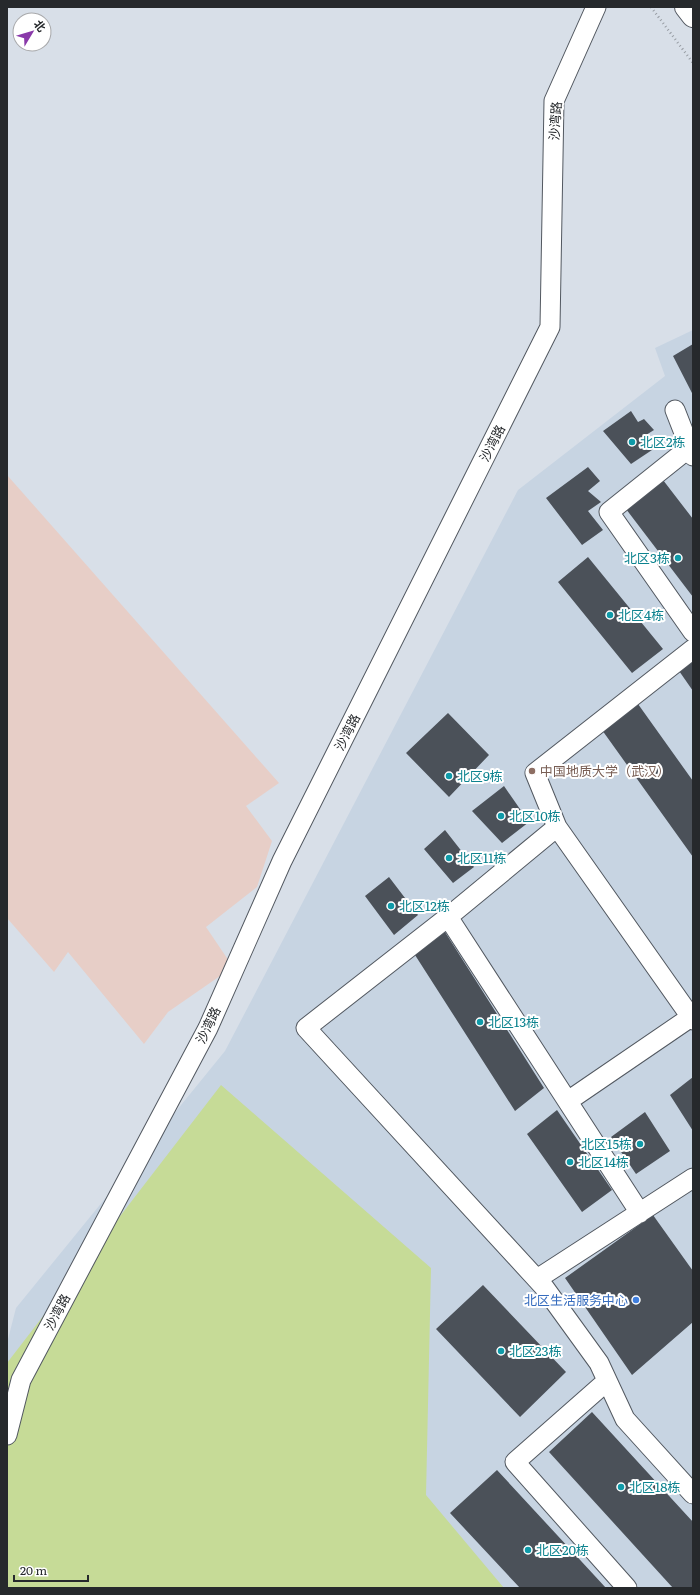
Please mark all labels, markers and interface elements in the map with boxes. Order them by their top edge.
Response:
north arrow [12,12,52,52]
text: 北 [31,16,50,34]
street label: 沙湾路 [544,101,565,141]
street label: 沙湾路 [474,421,509,464]
place label: 北区2栋 [640,432,686,451]
marker: 北区2栋 [627,437,637,447]
place label: 北区3栋 [624,548,670,567]
marker: 北区3栋 [673,553,683,563]
place label: 北区4栋 [618,605,664,624]
marker: 北区4栋 [605,610,615,620]
street label: 沙湾路 [329,710,364,753]
place label: 中国地质大学（武汉） [540,761,670,780]
place label: 北区9栋 [457,766,503,785]
marker: 中国地质大学（武汉） [527,766,537,776]
marker: 北区9栋 [444,771,454,781]
place label: 北区10栋 [509,806,561,825]
marker: 北区10栋 [496,811,506,821]
place label: 北区11栋 [457,848,507,867]
marker: 北区11栋 [444,853,454,863]
place label: 北区12栋 [399,896,450,915]
marker: 北区12栋 [386,901,396,911]
street label: 沙湾路 [190,1003,225,1046]
place label: 北区13栋 [488,1012,539,1031]
marker: 北区13栋 [475,1017,485,1027]
place label: 北区15栋 [581,1134,632,1153]
marker: 北区15栋 [635,1139,645,1149]
place label: 北区14栋 [578,1152,629,1171]
marker: 北区14栋 [565,1157,575,1167]
street label: 沙湾路 [39,1290,74,1333]
place label: 北区生活服务中心 [524,1290,628,1309]
marker: 北区生活服务中心 [631,1295,641,1305]
place label: 北区23栋 [509,1341,562,1360]
marker: 北区23栋 [496,1346,506,1356]
place label: 北区18栋 [629,1477,680,1496]
marker: 北区18栋 [616,1482,626,1492]
place label: 北区20栋 [536,1540,589,1559]
marker: 北区20栋 [523,1545,533,1555]
scale bar [14,1557,88,1583]
text: 20 m [20,1561,47,1579]

